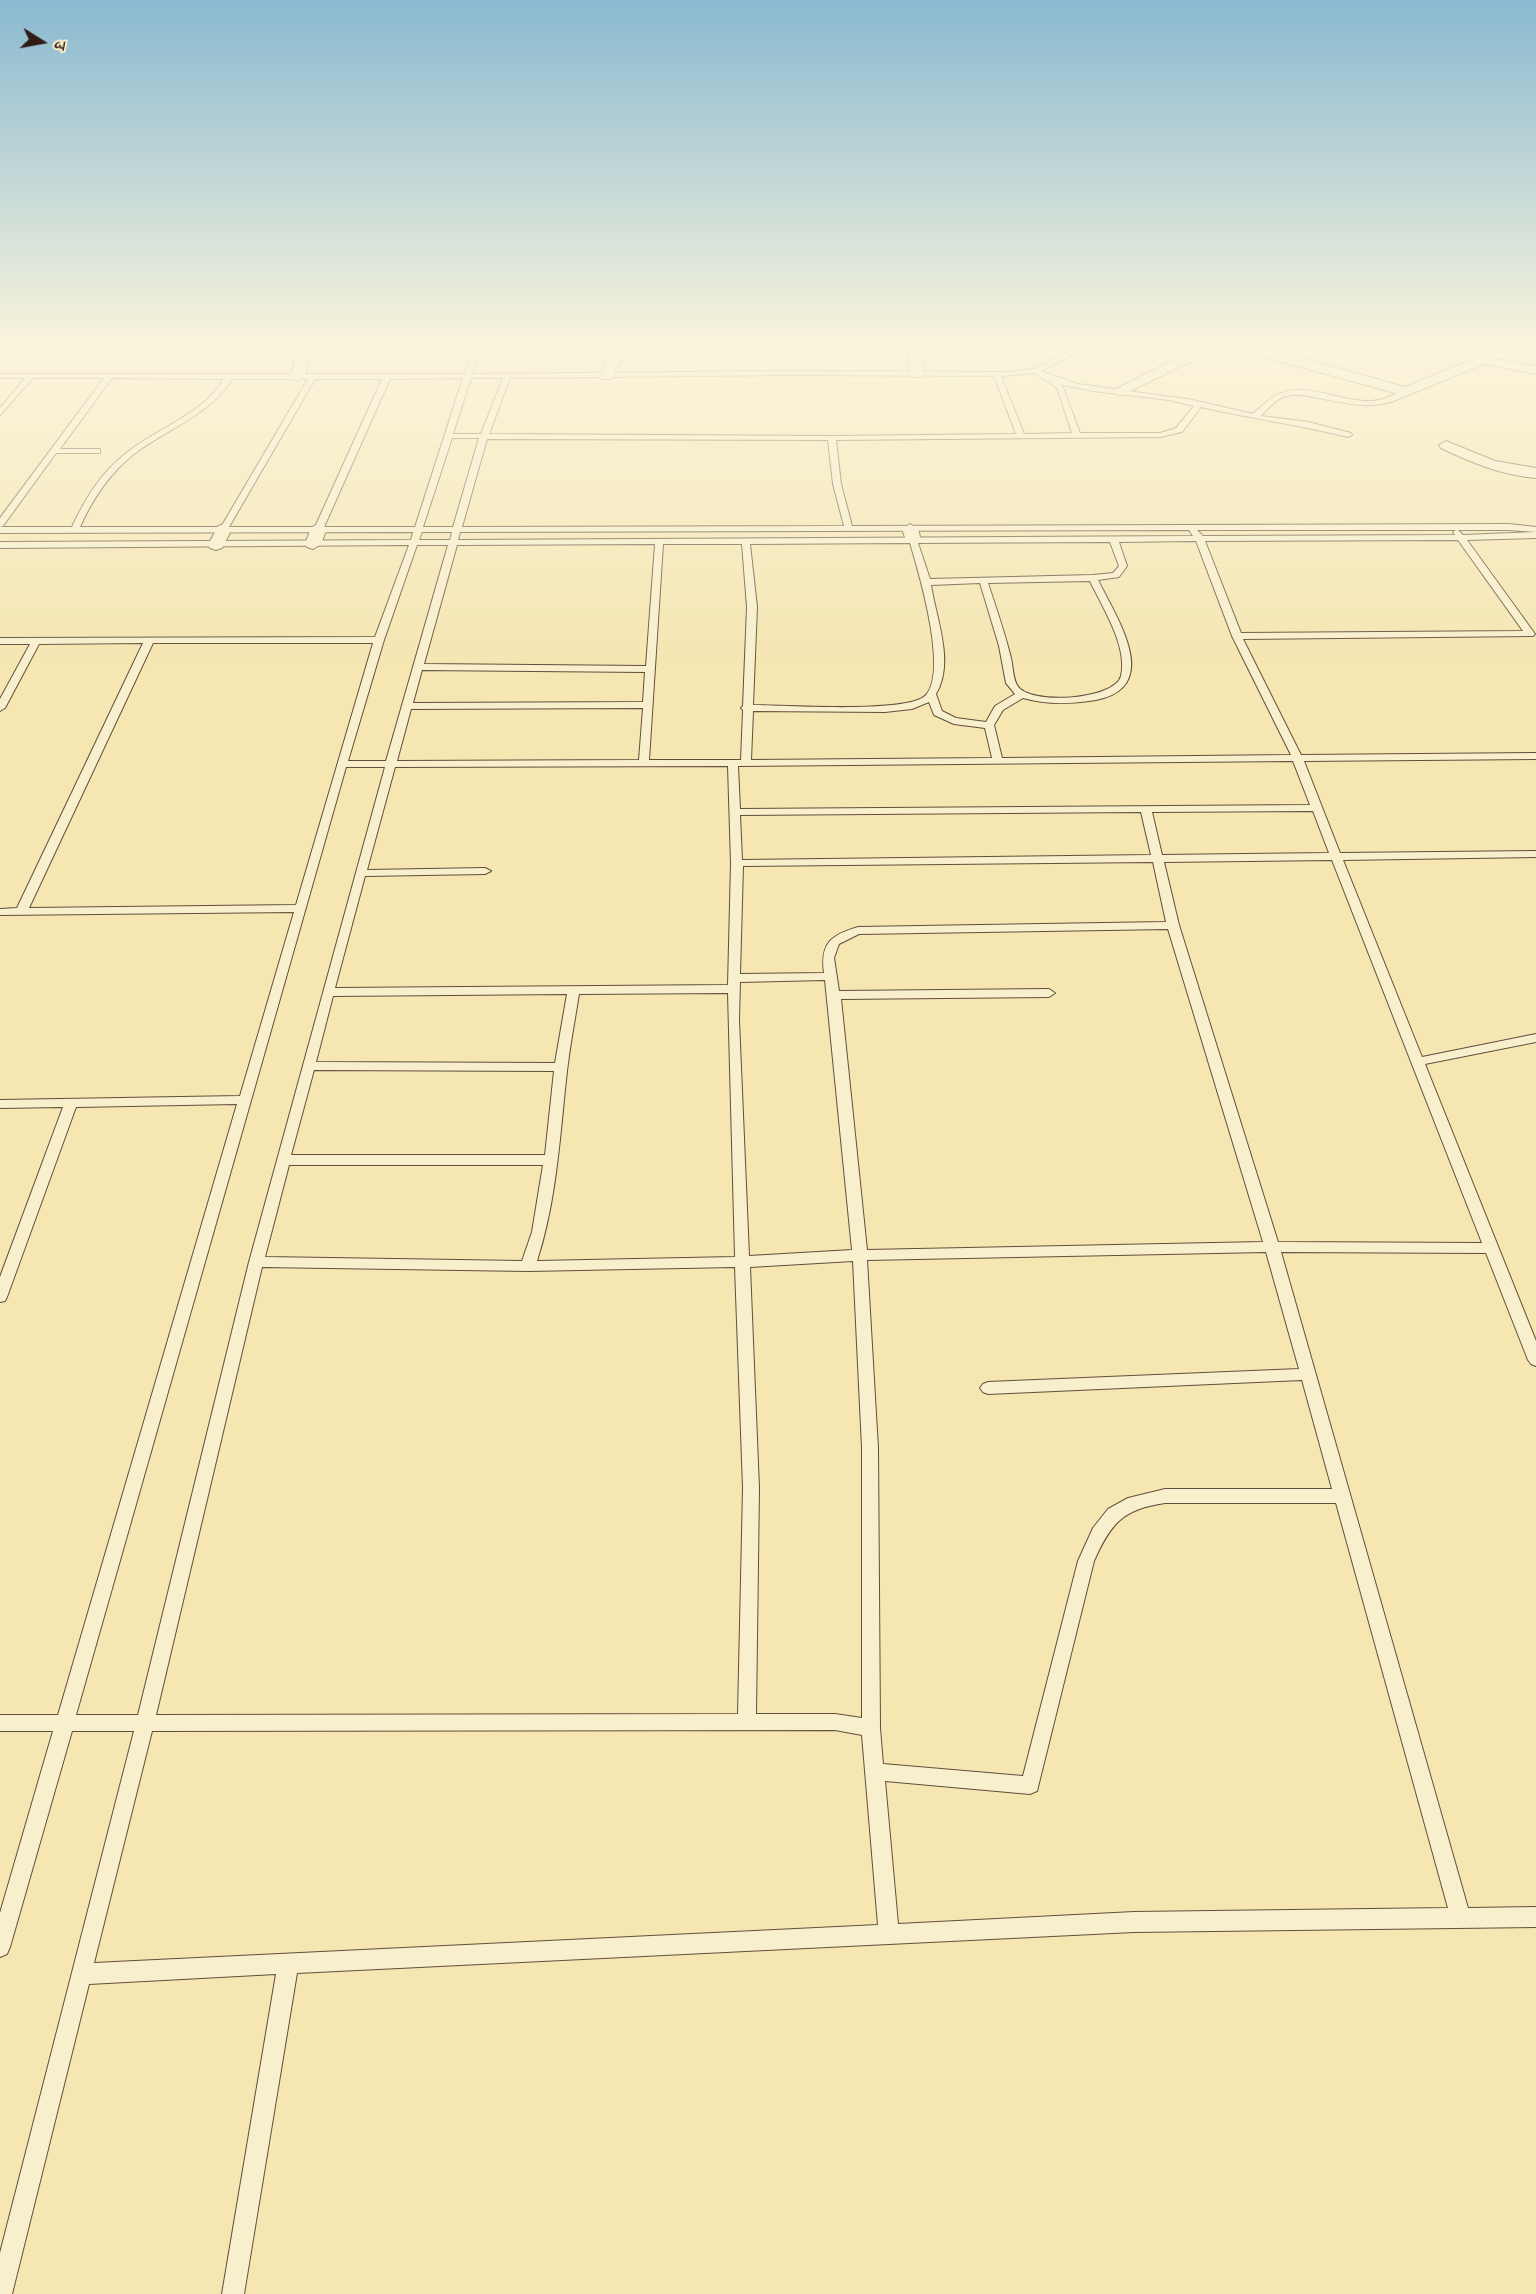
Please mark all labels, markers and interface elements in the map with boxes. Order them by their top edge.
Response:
north arrow [12,12,72,72]
text: उ [50,40,70,51]

